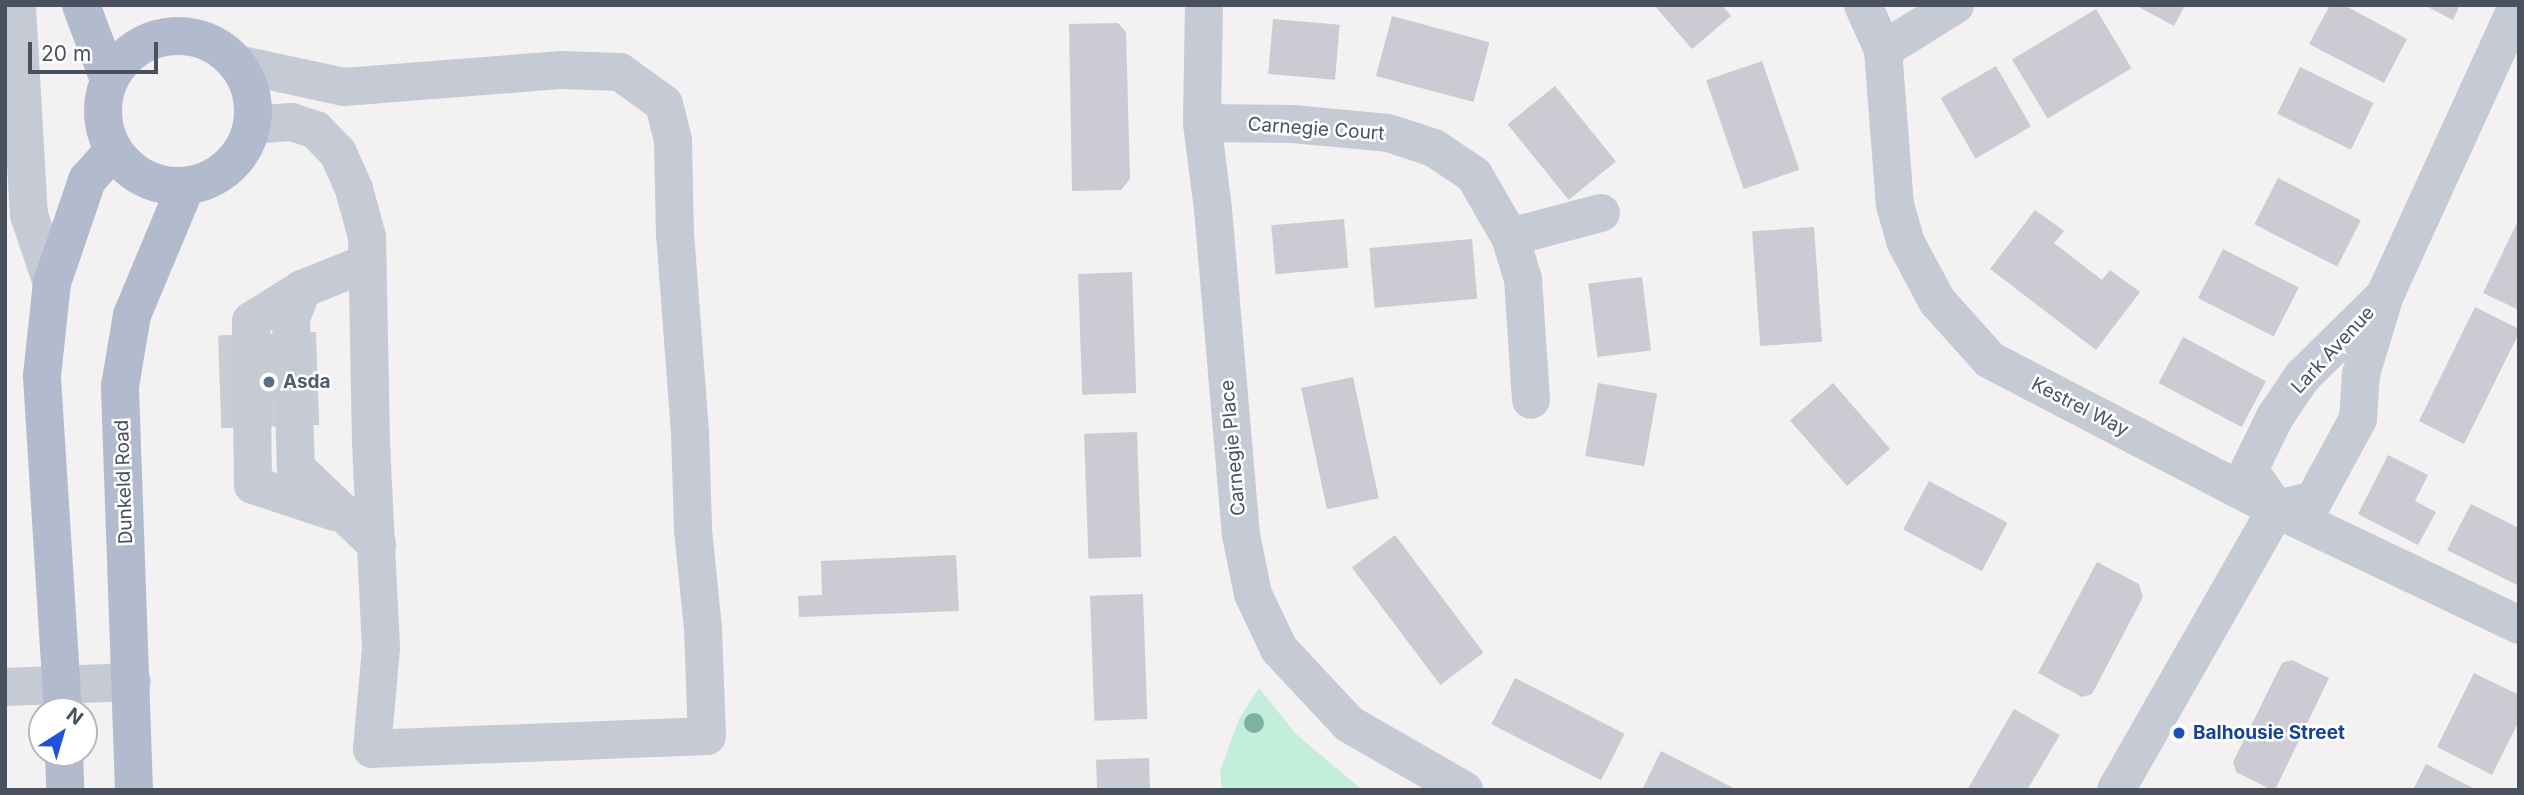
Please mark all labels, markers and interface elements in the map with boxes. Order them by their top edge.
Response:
scale bar [32,28,161,72]
text: 20 m [41,41,91,66]
street label: Carnegie Court [1247,113,1385,145]
street label: Lark Avenue [2287,301,2379,399]
place label: Asda [283,371,331,393]
street label: Kestrel Way [2028,373,2132,441]
marker: Asda [261,374,277,390]
street label: Carnegie Place [1216,379,1250,517]
street label: Dunkeld Road [110,419,138,545]
north arrow [28,697,98,767]
text: N [62,703,87,730]
place label: Balhousie Street [2193,722,2345,744]
marker: Balhousie Street [2171,725,2187,741]

